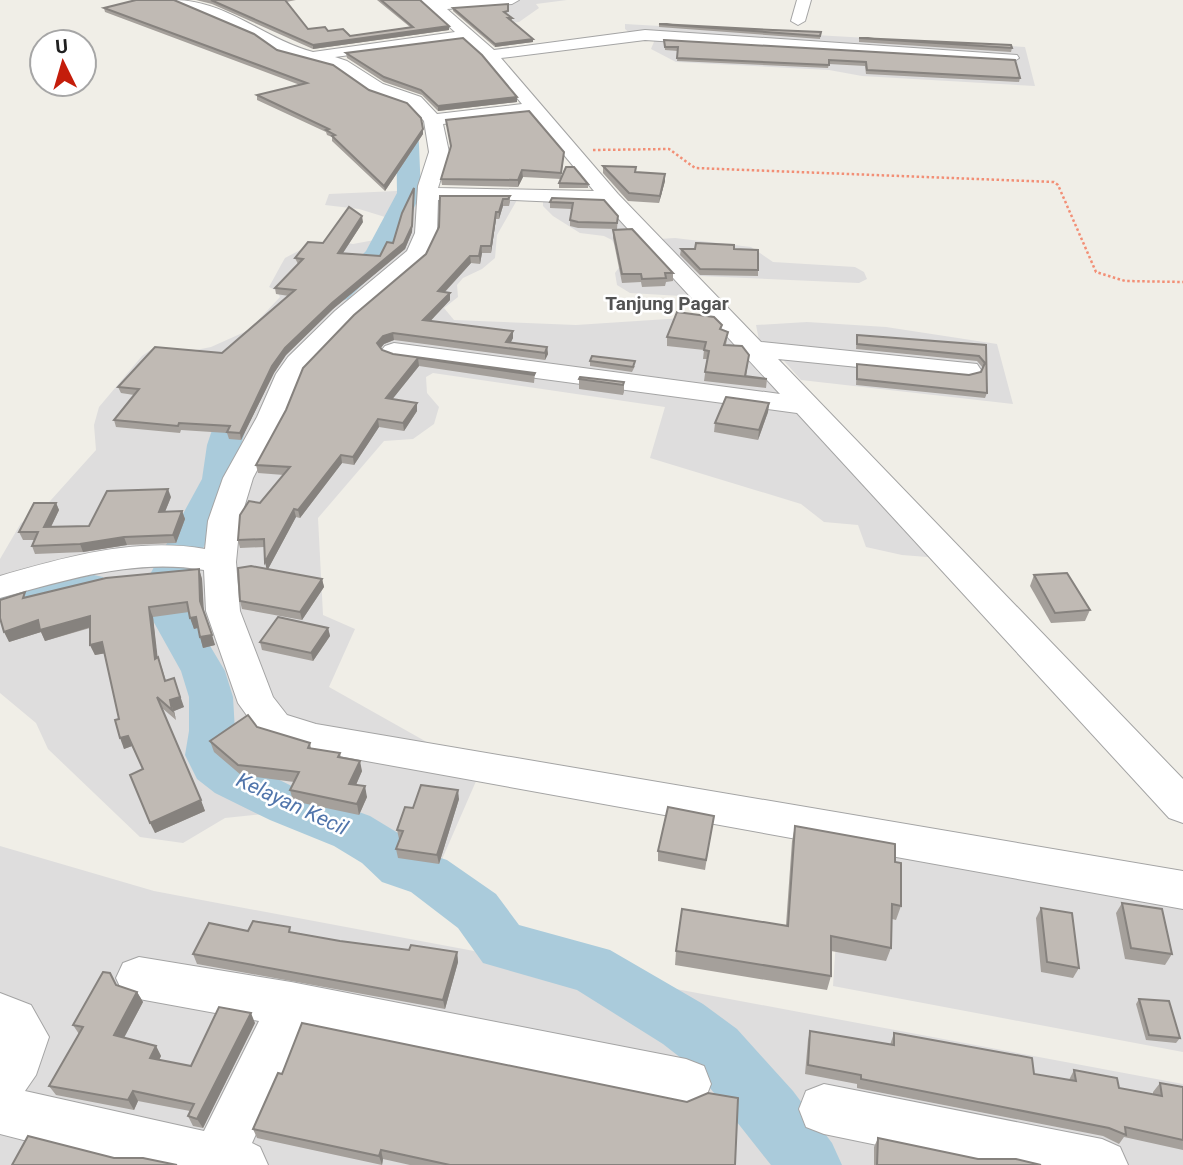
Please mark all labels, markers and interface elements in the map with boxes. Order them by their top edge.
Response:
north arrow [28,28,98,98]
text: U [54,35,69,59]
district label: Tanjung Pagar [605,292,729,315]
water label: Kelayan Kecil [233,768,352,841]

